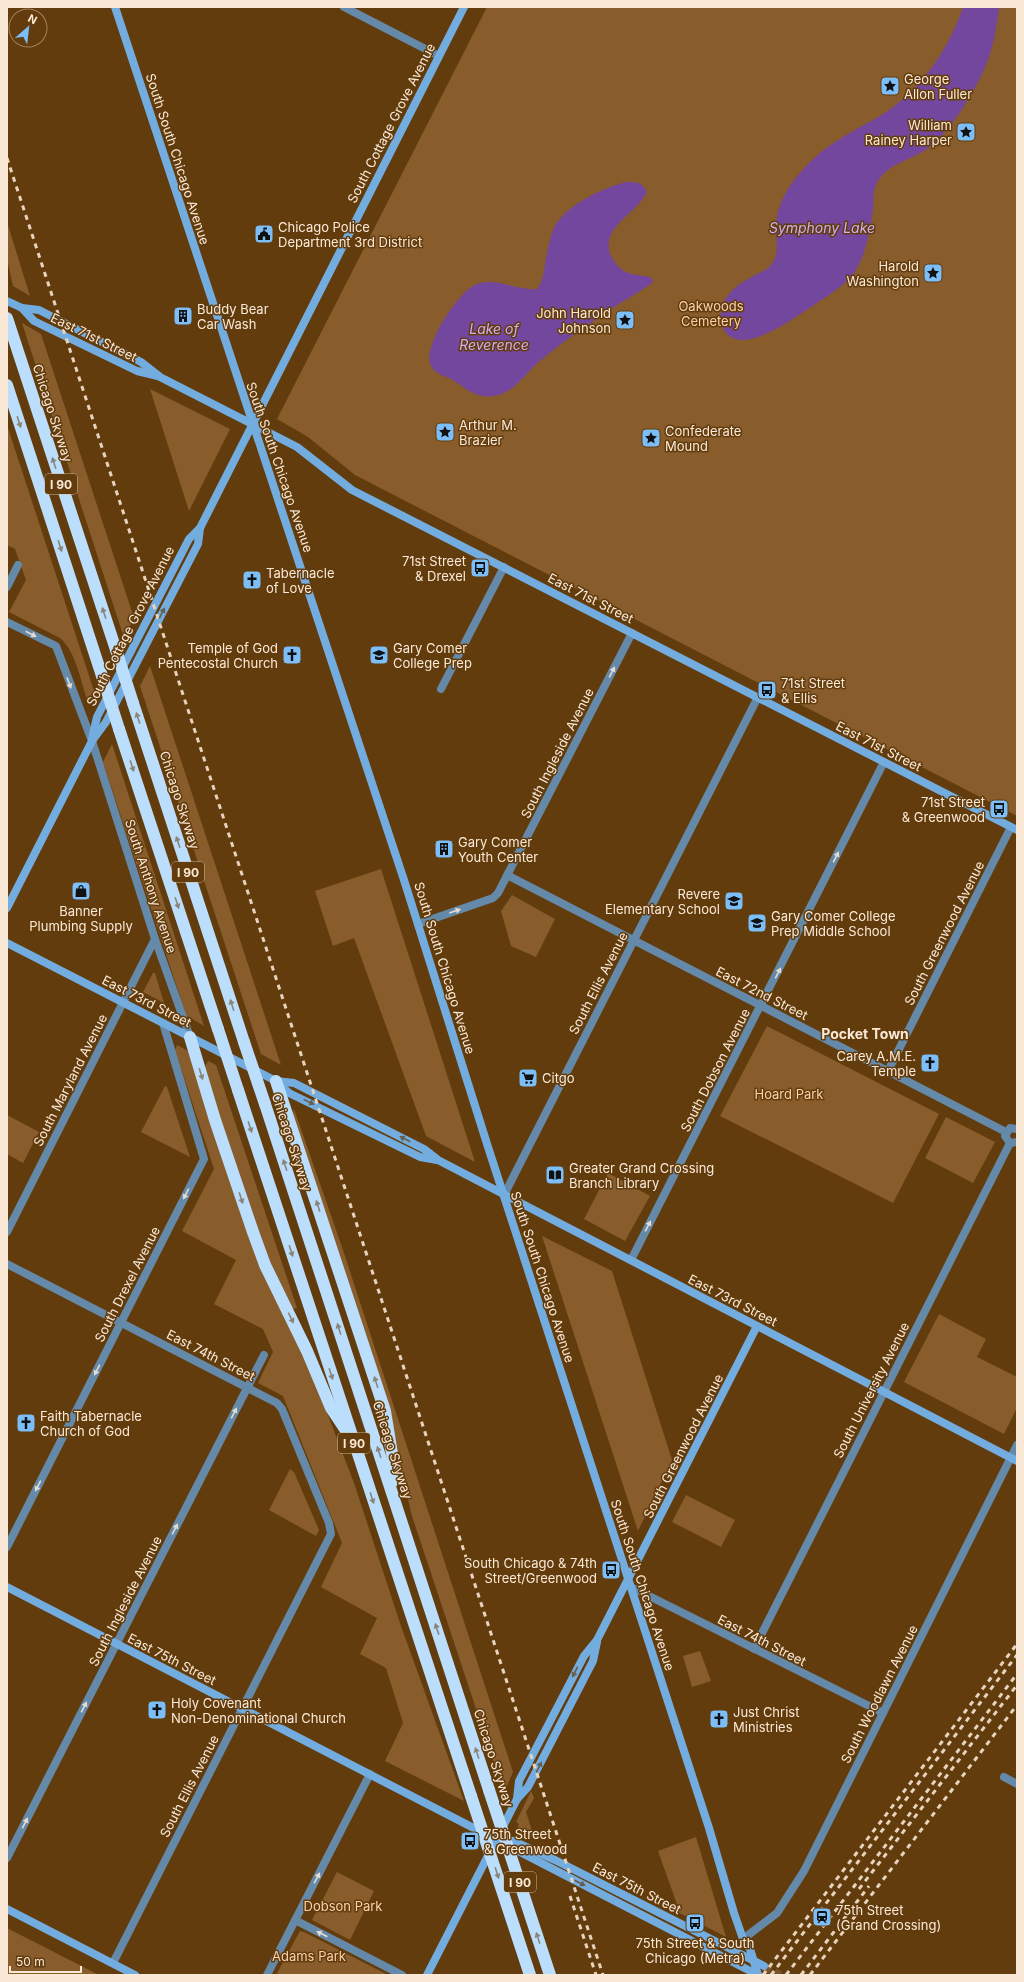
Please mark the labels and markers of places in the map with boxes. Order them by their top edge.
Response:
place label: George Allon Fuller [904,71,972,102]
place icon: George Allon Fuller [879,75,901,97]
place label: William Rainey Harper [865,117,952,148]
place icon: William Rainey Harper [955,121,977,143]
place label: Chicago Police Department 3rd District [278,219,422,250]
public building icon: Chicago Police Department 3rd District [253,223,275,245]
place label: Harold Washington [847,258,919,289]
place icon: Harold Washington [922,262,944,284]
place label: Buddy Bear Car Wash [197,301,269,332]
building icon: Buddy Bear Car Wash [172,305,194,327]
place label: John Harold Johnson [536,305,611,336]
place icon: John Harold Johnson [614,309,636,331]
place label: Arthur M. Brazier [459,417,517,448]
place icon: Arthur M. Brazier [434,421,456,443]
place label: Confederate Mound [665,423,741,454]
place icon: Confederate Mound [640,427,662,449]
place label: 71st Street & Drexel [402,553,466,584]
bus stop icon: 71st Street & Drexel [469,557,491,579]
place label: Tabernacle of Love [266,565,335,596]
church icon: Tabernacle of Love [241,569,263,591]
place label: Temple of God Pentecostal Church [158,640,278,671]
place label: Gary Comer College Prep [393,640,472,671]
church icon: Temple of God Pentecostal Church [281,644,303,666]
school or university icon: Gary Comer College Prep [368,644,390,666]
place label: 71st Street & Ellis [781,675,845,706]
bus stop icon: 71st Street & Ellis [756,679,778,701]
place label: 71st Street & Greenwood [902,794,985,825]
bus stop icon: 71st Street & Greenwood [988,798,1010,820]
place label: Gary Comer Youth Center [458,834,538,865]
building icon: Gary Comer Youth Center [433,838,455,860]
shop icon: Banner Plumbing Supply [70,880,92,902]
place label: Revere Elementary School [605,886,720,917]
school or university icon: Revere Elementary School [723,890,745,912]
place label: Banner Plumbing Supply [29,903,133,934]
place label: Gary Comer College Prep Middle School [771,908,896,939]
school or university icon: Gary Comer College Prep Middle School [746,912,768,934]
place label: Carey A.M.E. Temple [836,1048,916,1079]
church icon: Carey A.M.E. Temple [919,1052,941,1074]
supermarket icon: Citgo [517,1067,539,1089]
place label: Citgo [542,1070,575,1086]
place label: Greater Grand Crossing Branch Library [569,1160,714,1191]
library icon: Greater Grand Crossing Branch Library [544,1164,566,1186]
place label: Faith Tabernacle Church of God [40,1408,142,1439]
church icon: Faith Tabernacle Church of God [15,1412,37,1434]
place label: South Chicago & 74th Street/Greenwood [464,1555,597,1586]
bus stop icon: South Chicago & 74th Street/Greenwood [600,1559,622,1581]
place label: Holy Covenant Non-Denominational Church [171,1695,346,1726]
church icon: Holy Covenant Non-Denominational Church [146,1699,168,1721]
place label: Just Christ Ministries [733,1704,799,1735]
church icon: Just Christ Ministries [708,1708,730,1730]
place label: 75th Street & Greenwood [484,1826,567,1857]
bus stop icon: 75th Street & Greenwood [459,1830,481,1852]
place label: 75th Street (Grand Crossing) [836,1902,941,1933]
station icon: 75th Street (Grand Crossing) [811,1906,833,1928]
bus stop icon: 75th Street & South Chicago (Metra) [684,1912,706,1934]
place label: 75th Street & South Chicago (Metra) [636,1935,754,1966]

